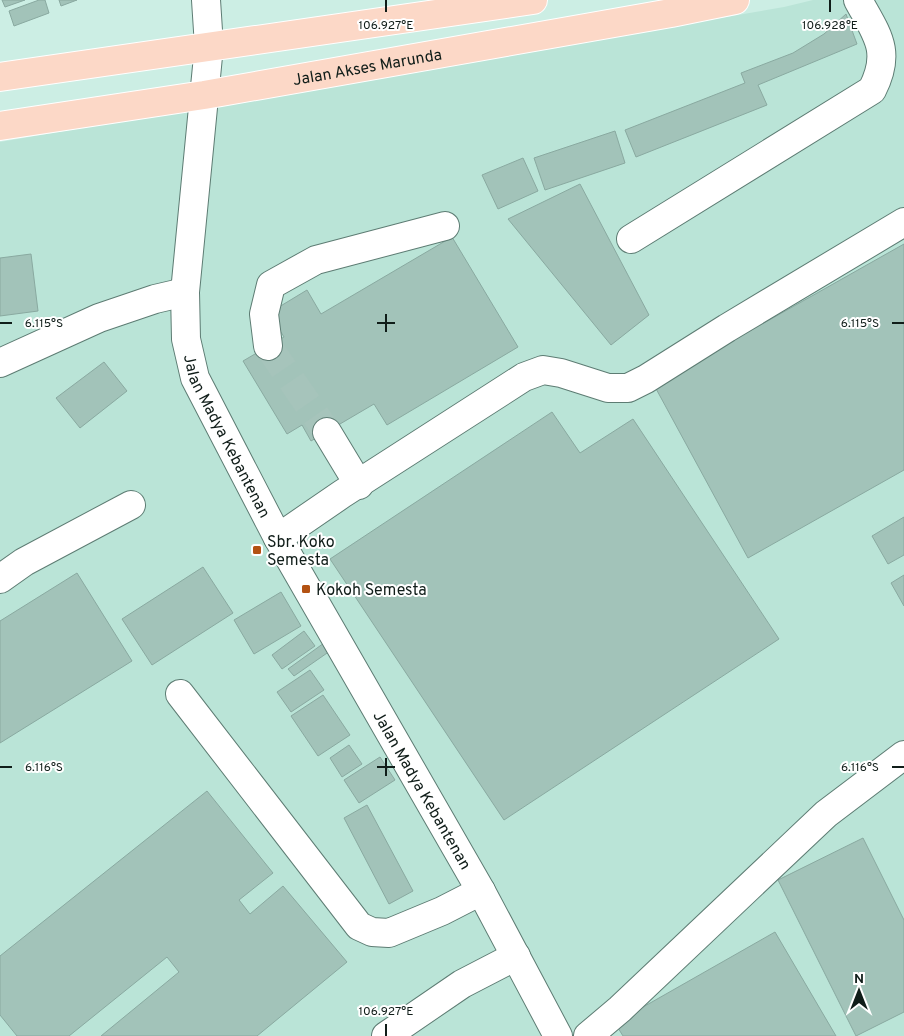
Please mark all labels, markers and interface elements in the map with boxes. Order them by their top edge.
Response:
text: 106.927°E [359,18,413,34]
text: 106.928°E [802,18,858,34]
street label: Jalan Akses Marunda [291,45,444,91]
text: 6.115°S [25,316,63,332]
text: 6.115°S [841,316,879,332]
street label: Jalan Madya Kebantenan [178,353,274,522]
place label: Sbr. Koko Semesta [267,533,335,571]
marker: Sbr. Koko Semesta [251,544,263,556]
place label: Kokoh Semesta [316,581,427,601]
marker: Kokoh Semesta [300,583,312,595]
street label: Jalan Madya Kebantenan [368,708,475,874]
text: 6.116°S [25,760,63,776]
text: 6.116°S [841,760,879,776]
north arrow [834,966,884,1016]
text: N [854,971,864,988]
text: 106.927°E [359,1004,413,1020]

